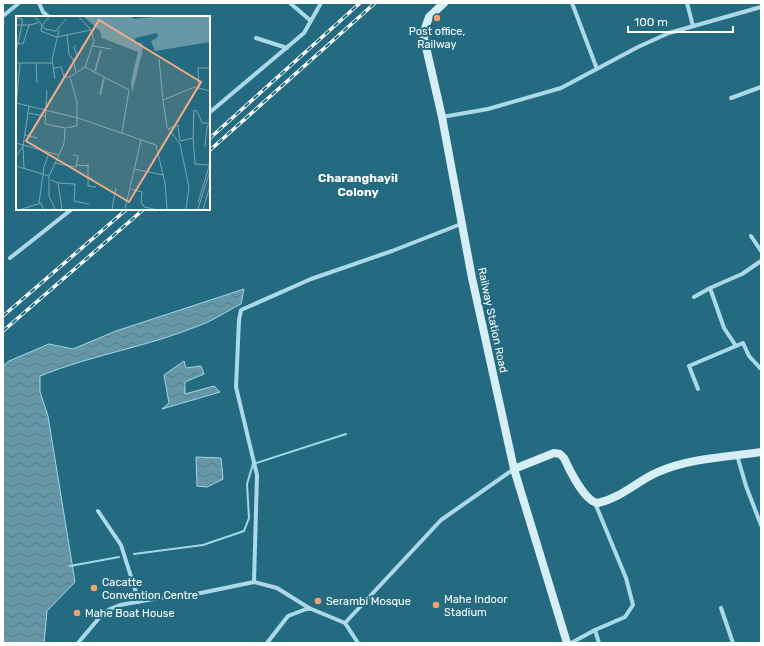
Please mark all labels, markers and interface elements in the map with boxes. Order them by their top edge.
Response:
scale bar [628,8,733,34]
marker: Post office, Railway [432,13,442,23]
text: 100 m [634,15,668,29]
inset map [16,16,210,210]
place label: Post office, Railway [409,25,466,51]
district label: Charanghayil Colony [318,171,398,199]
street label: Railway Station Road [475,266,510,374]
place label: Cacatte Convention Centre [102,576,198,602]
marker: Cacatte Convention Centre [89,583,99,593]
place label: Mahe Indoor Stadium [444,593,508,619]
place label: Serambi Mosque [326,595,411,608]
marker: Serambi Mosque [313,596,323,606]
marker: Mahe Indoor Stadium [431,600,441,610]
place label: Mahe Boat House [85,607,175,620]
marker: Mahe Boat House [72,608,82,618]

